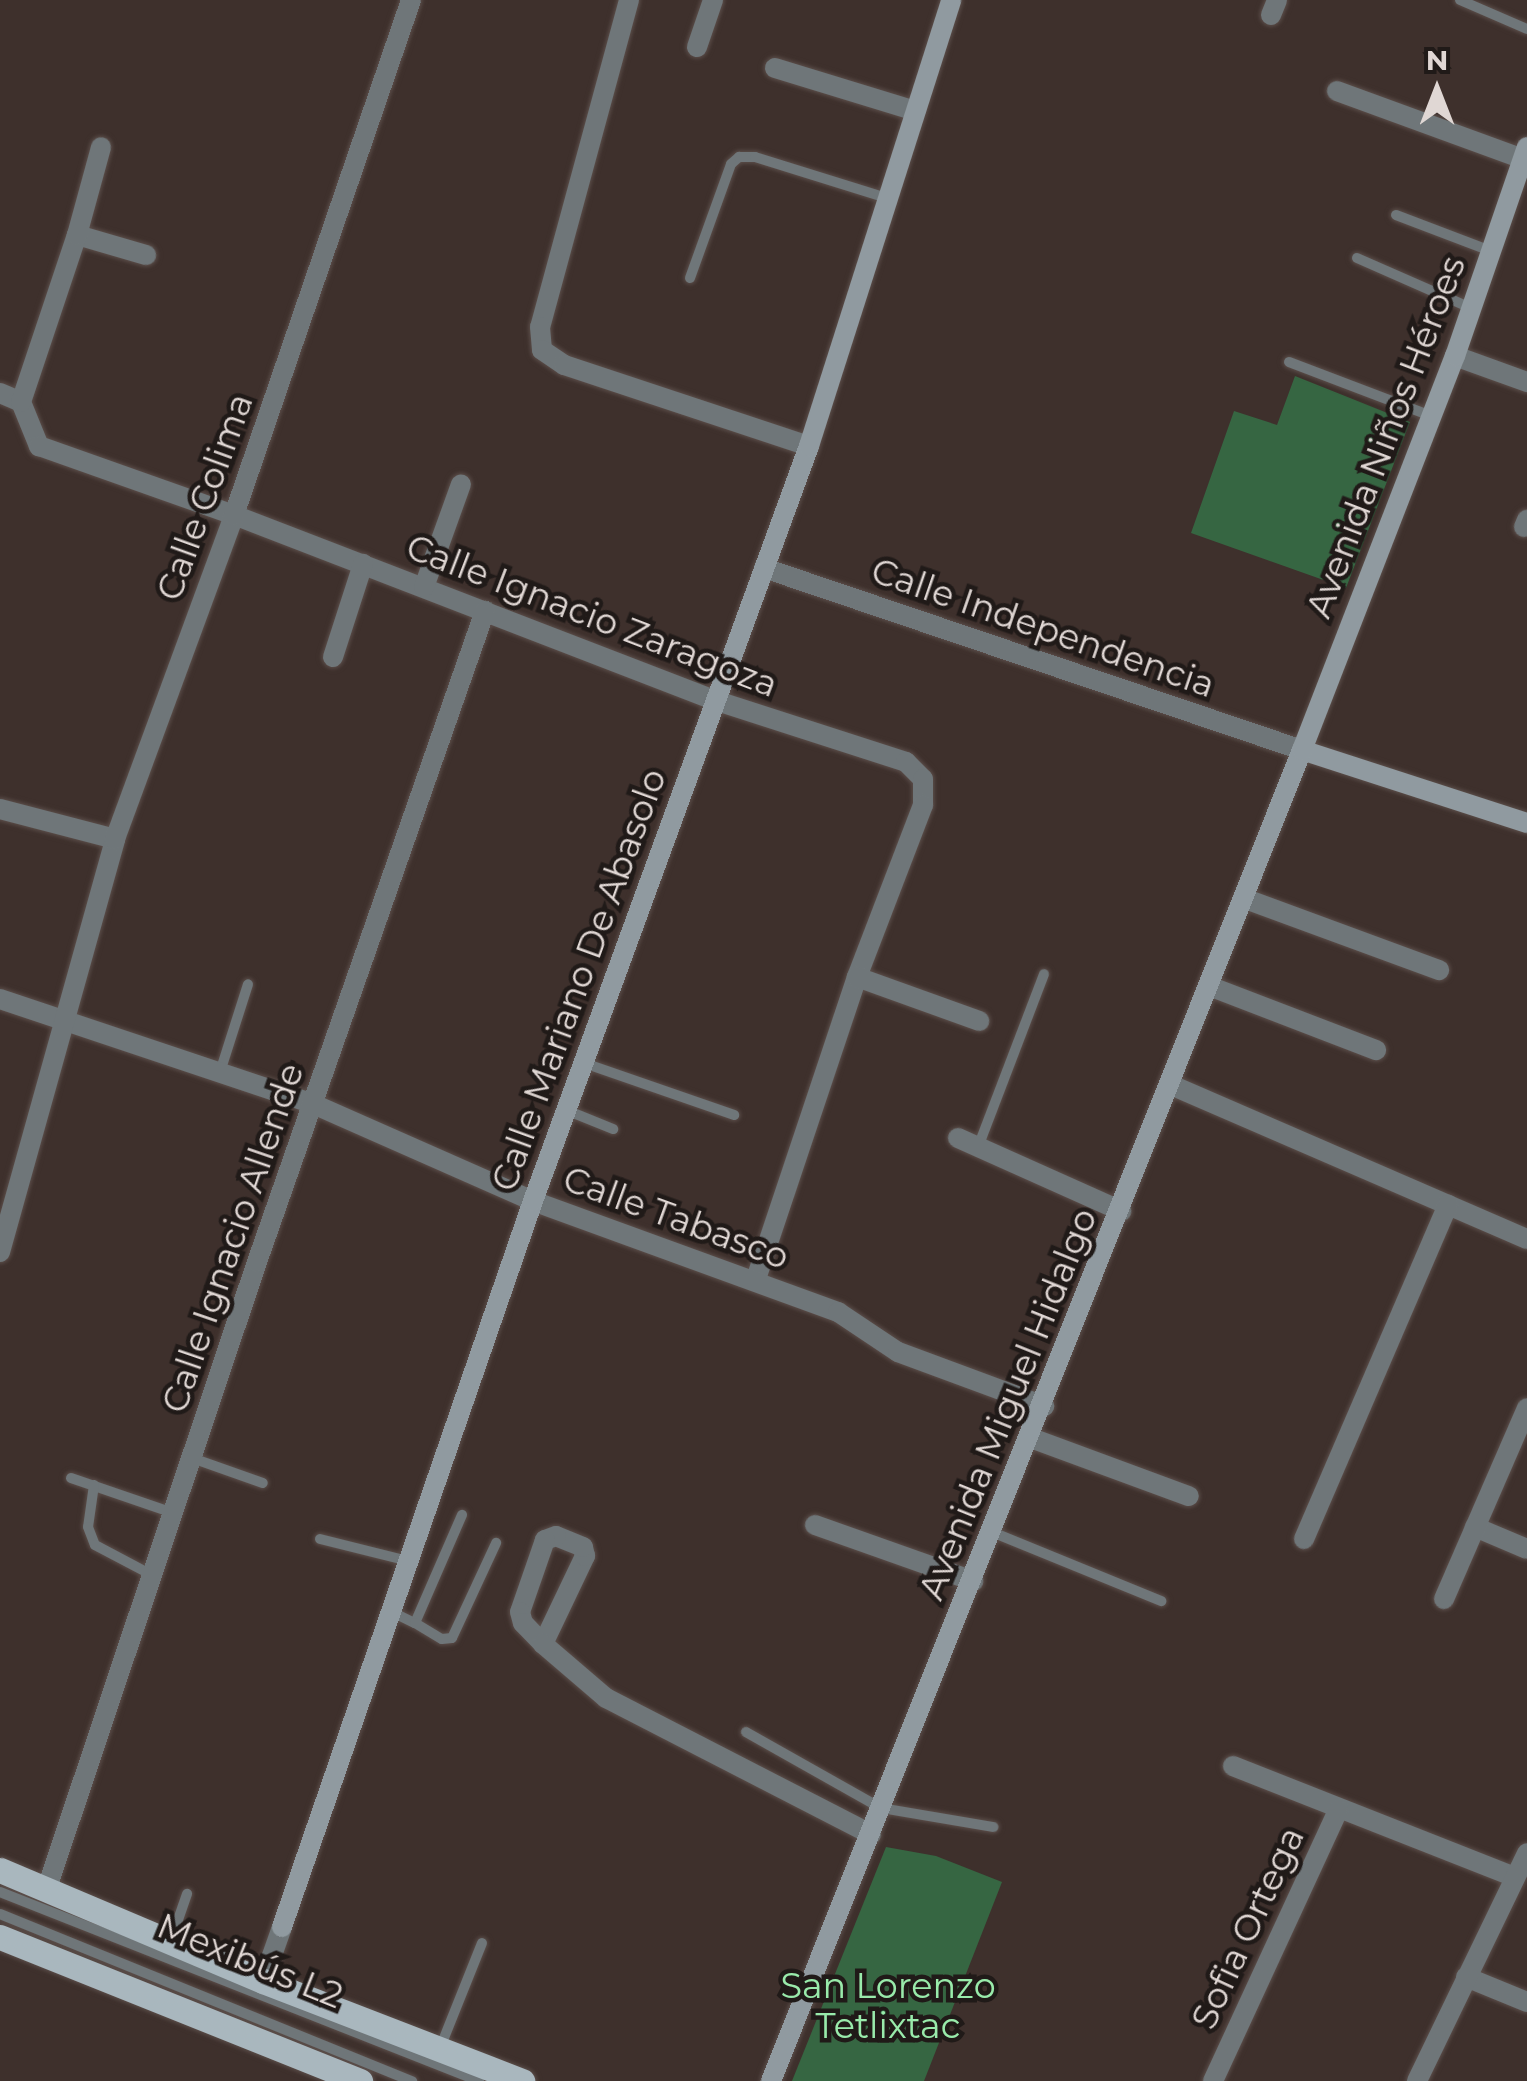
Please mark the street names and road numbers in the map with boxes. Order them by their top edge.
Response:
street label: Avenida Niños Héroes [1298,250,1474,624]
street label: Calle Colima [148,388,262,606]
street label: Calle Ignacio Zaragoza [401,526,783,706]
street label: Calle Independencia [866,550,1220,706]
street label: Calle Mariano De Abasolo [483,763,675,1197]
street label: Calle Ignacio Allende [153,1058,313,1418]
street label: Calle Tabasco [558,1158,794,1278]
street label: Avenida Miguel Hidalgo [910,1202,1106,1606]
street label: Sofia Ortega [1183,1820,1313,2036]
street label: Mexibús L2 [151,1905,349,2017]

